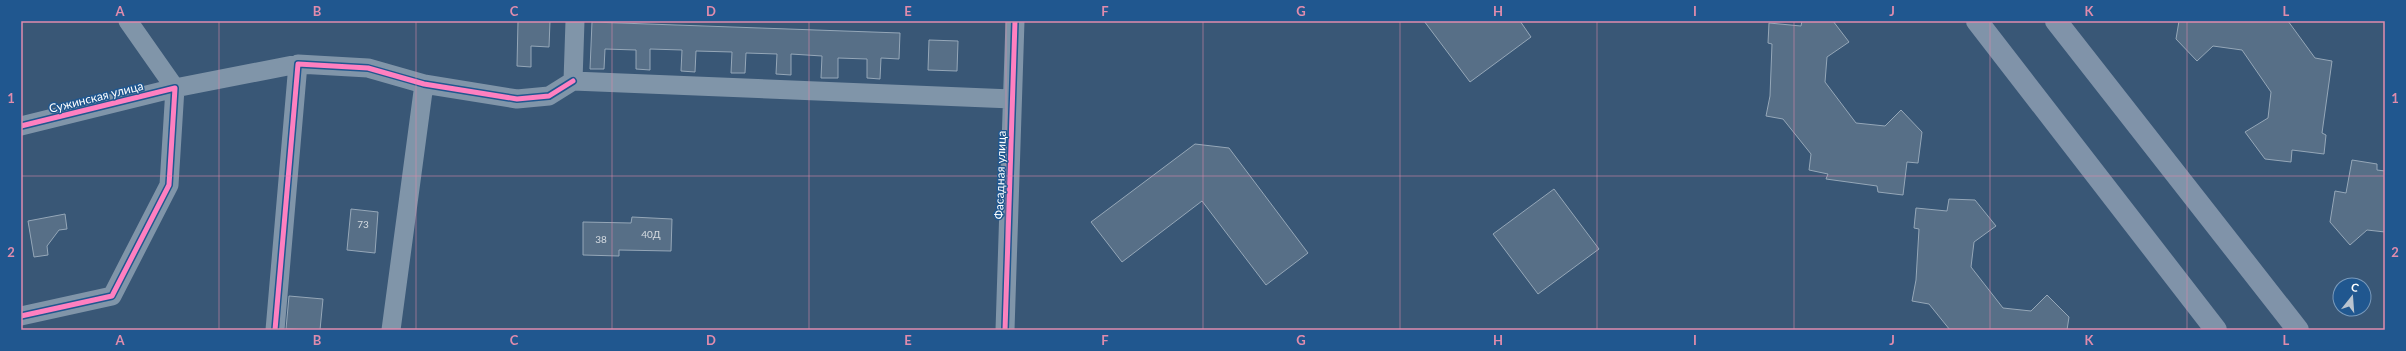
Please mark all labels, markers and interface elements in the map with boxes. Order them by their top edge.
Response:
text: A [114,3,125,19]
text: B [313,3,322,19]
text: C [510,3,519,19]
text: D [706,3,716,19]
text: E [904,3,912,19]
text: F [1101,3,1109,19]
text: G [1296,3,1306,19]
text: H [1493,3,1503,19]
text: I [1693,3,1697,19]
text: J [1889,3,1895,19]
text: K [2085,3,2095,19]
text: L [2283,3,2290,19]
street label: Сужинская улица [47,78,145,116]
text: 1 [7,90,15,106]
text: 1 [2391,90,2399,106]
street label: Фасадная улица [991,130,1009,220]
house number: 73 [357,218,369,230]
house number: 40Д [641,228,661,240]
house number: 38 [595,233,607,245]
text: 2 [7,244,15,260]
text: 2 [2391,244,2399,260]
north arrow [2332,277,2372,317]
text: С [2350,280,2361,294]
text: A [114,332,125,348]
text: B [313,332,322,348]
text: C [510,332,519,348]
text: D [706,332,716,348]
text: E [904,332,912,348]
text: F [1101,332,1109,348]
text: G [1296,332,1306,348]
text: H [1493,332,1503,348]
text: I [1693,332,1697,348]
text: J [1889,332,1895,348]
text: K [2085,332,2095,348]
text: L [2283,332,2290,348]

